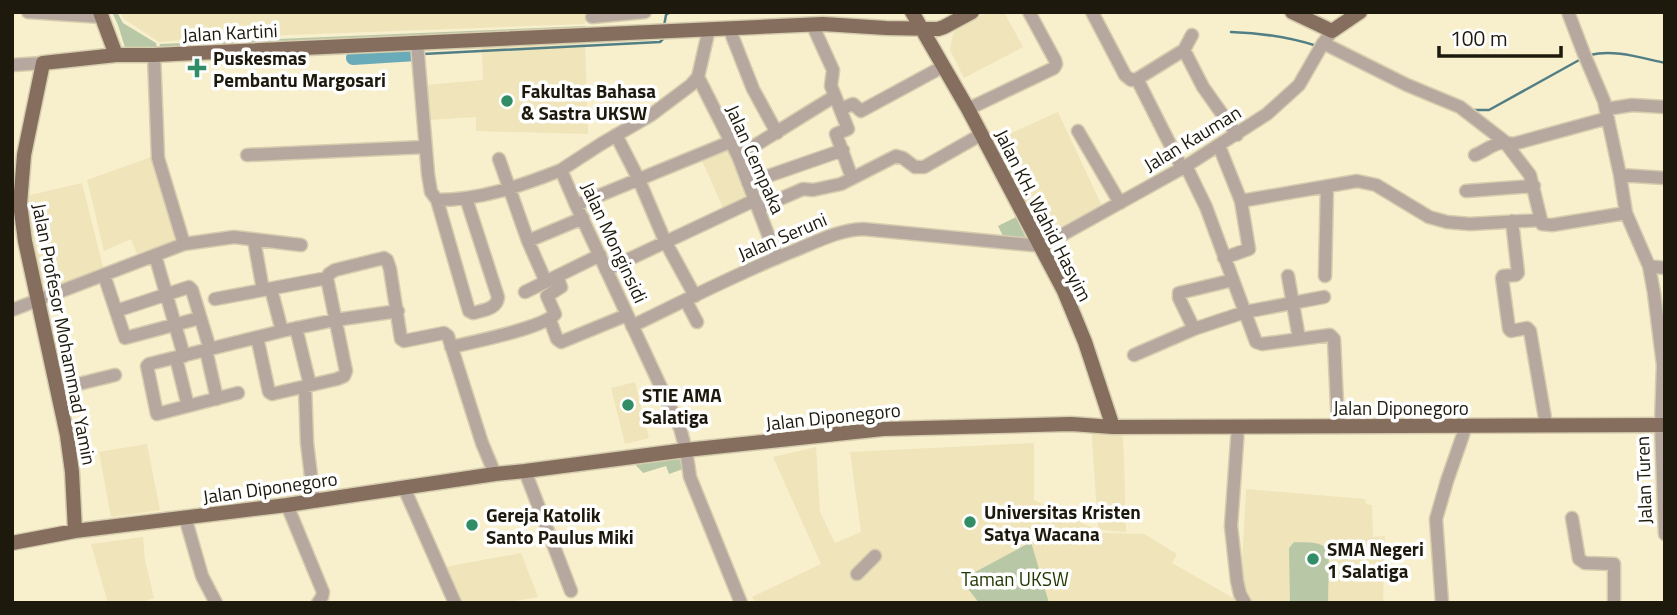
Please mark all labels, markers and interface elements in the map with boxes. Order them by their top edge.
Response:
scale bar [1439,14,1562,58]
street label: Jalan Kartini [182,15,278,49]
text: 100 m [1450,22,1507,54]
place label: Puskesmas Pembantu Margosari [213,43,386,94]
marker: Puskesmas Pembantu Margosari [187,58,207,78]
place label: Fakultas Bahasa & Sastra UKSW [521,76,656,127]
marker: Fakultas Bahasa & Sastra UKSW [499,93,515,109]
street label: Jalan Kauman [1138,97,1246,179]
street label: Jalan Cempaka [719,100,793,219]
street label: Jalan KH. Wahid Hasyim [988,124,1100,306]
street label: Jalan Monginsidi [574,177,656,307]
street label: Jalan Profesor Mohammad Yamin [25,201,105,467]
street label: Jalan Seruni [733,204,831,268]
place label: STIE AMA Salatiga [642,380,722,431]
street label: Jalan Diponegoro [1333,393,1469,422]
street label: Jalan Diponegoro [764,394,902,438]
marker: STIE AMA Salatiga [620,397,636,413]
street label: Jalan Turen [1627,436,1659,524]
street label: Jalan Diponegoro [201,463,339,511]
place label: Universitas Kristen Satya Wacana [984,497,1141,548]
place label: Gereja Katolik Santo Paulus Miki [486,500,634,551]
marker: Universitas Kristen Satya Wacana [962,514,978,530]
marker: Gereja Katolik Santo Paulus Miki [464,517,480,533]
place label: SMA Negeri 1 Salatiga [1327,534,1424,585]
marker: SMA Negeri 1 Salatiga [1305,551,1321,567]
park label: Taman UKSW [961,564,1069,593]

